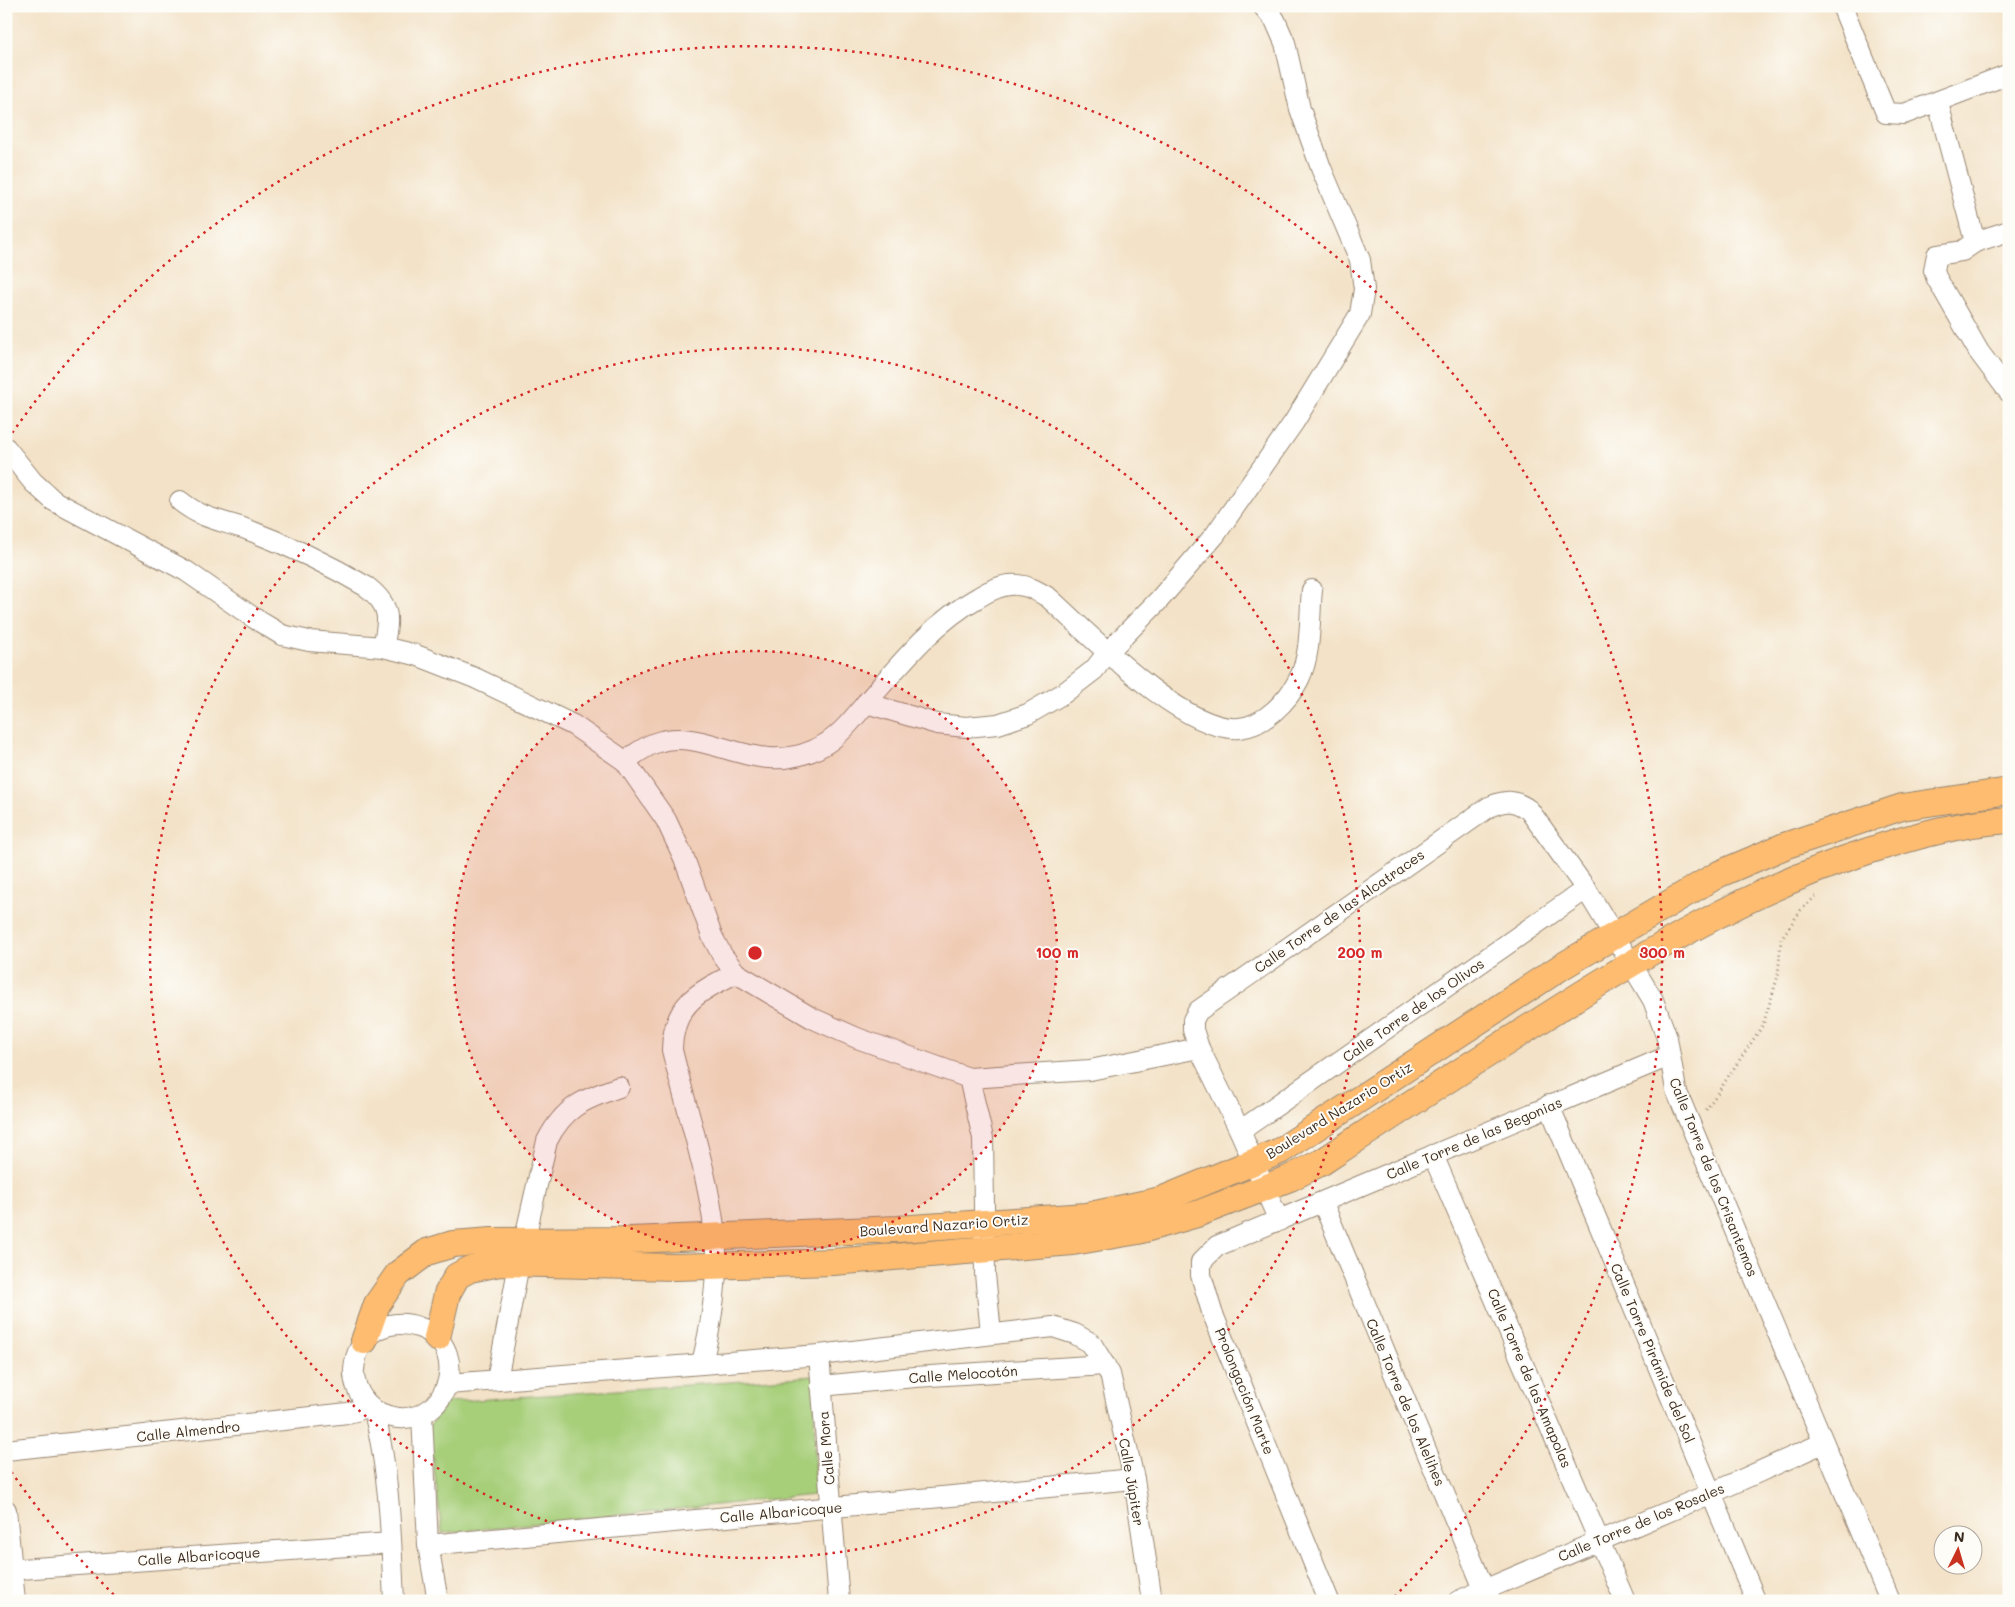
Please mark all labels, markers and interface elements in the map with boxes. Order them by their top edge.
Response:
street label: Calle Torre de las Alcatraces [1250,845,1428,977]
text: 100 m [1035,942,1079,962]
text: 200 m [1338,942,1383,962]
text: 300 m [1639,942,1685,962]
centre of rings [746,944,764,962]
street label: Calle Torre de los Olivos [1338,954,1488,1066]
street label: Boulevard Nazario Ortiz [1262,1057,1416,1163]
street label: Calle Torre de los Crisantemos [1665,1075,1763,1279]
street label: Calle Torre de las Begonias [1383,1092,1565,1184]
street label: Boulevard Nazario Ortiz [859,1210,1029,1240]
street label: Calle Torre Pirámide del Sol [1606,1260,1700,1446]
street label: Calle Torre de las Amapolas [1483,1285,1577,1471]
street label: Calle Torre de los Alelihes [1362,1315,1450,1489]
street label: Prolongación Marte [1211,1325,1279,1457]
street label: Calle Melocotón [908,1361,1018,1387]
street label: Calle Mora [813,1410,839,1486]
street label: Calle Almendro [135,1416,241,1446]
street label: Calle Júpiter [1115,1437,1149,1527]
street label: Calle Torre de los Rosales [1555,1478,1727,1566]
street label: Calle Albaricoque [719,1497,843,1527]
north arrow [1932,1524,1982,1574]
text: N [1953,1527,1965,1546]
street label: Calle Albaricoque [137,1542,261,1570]

